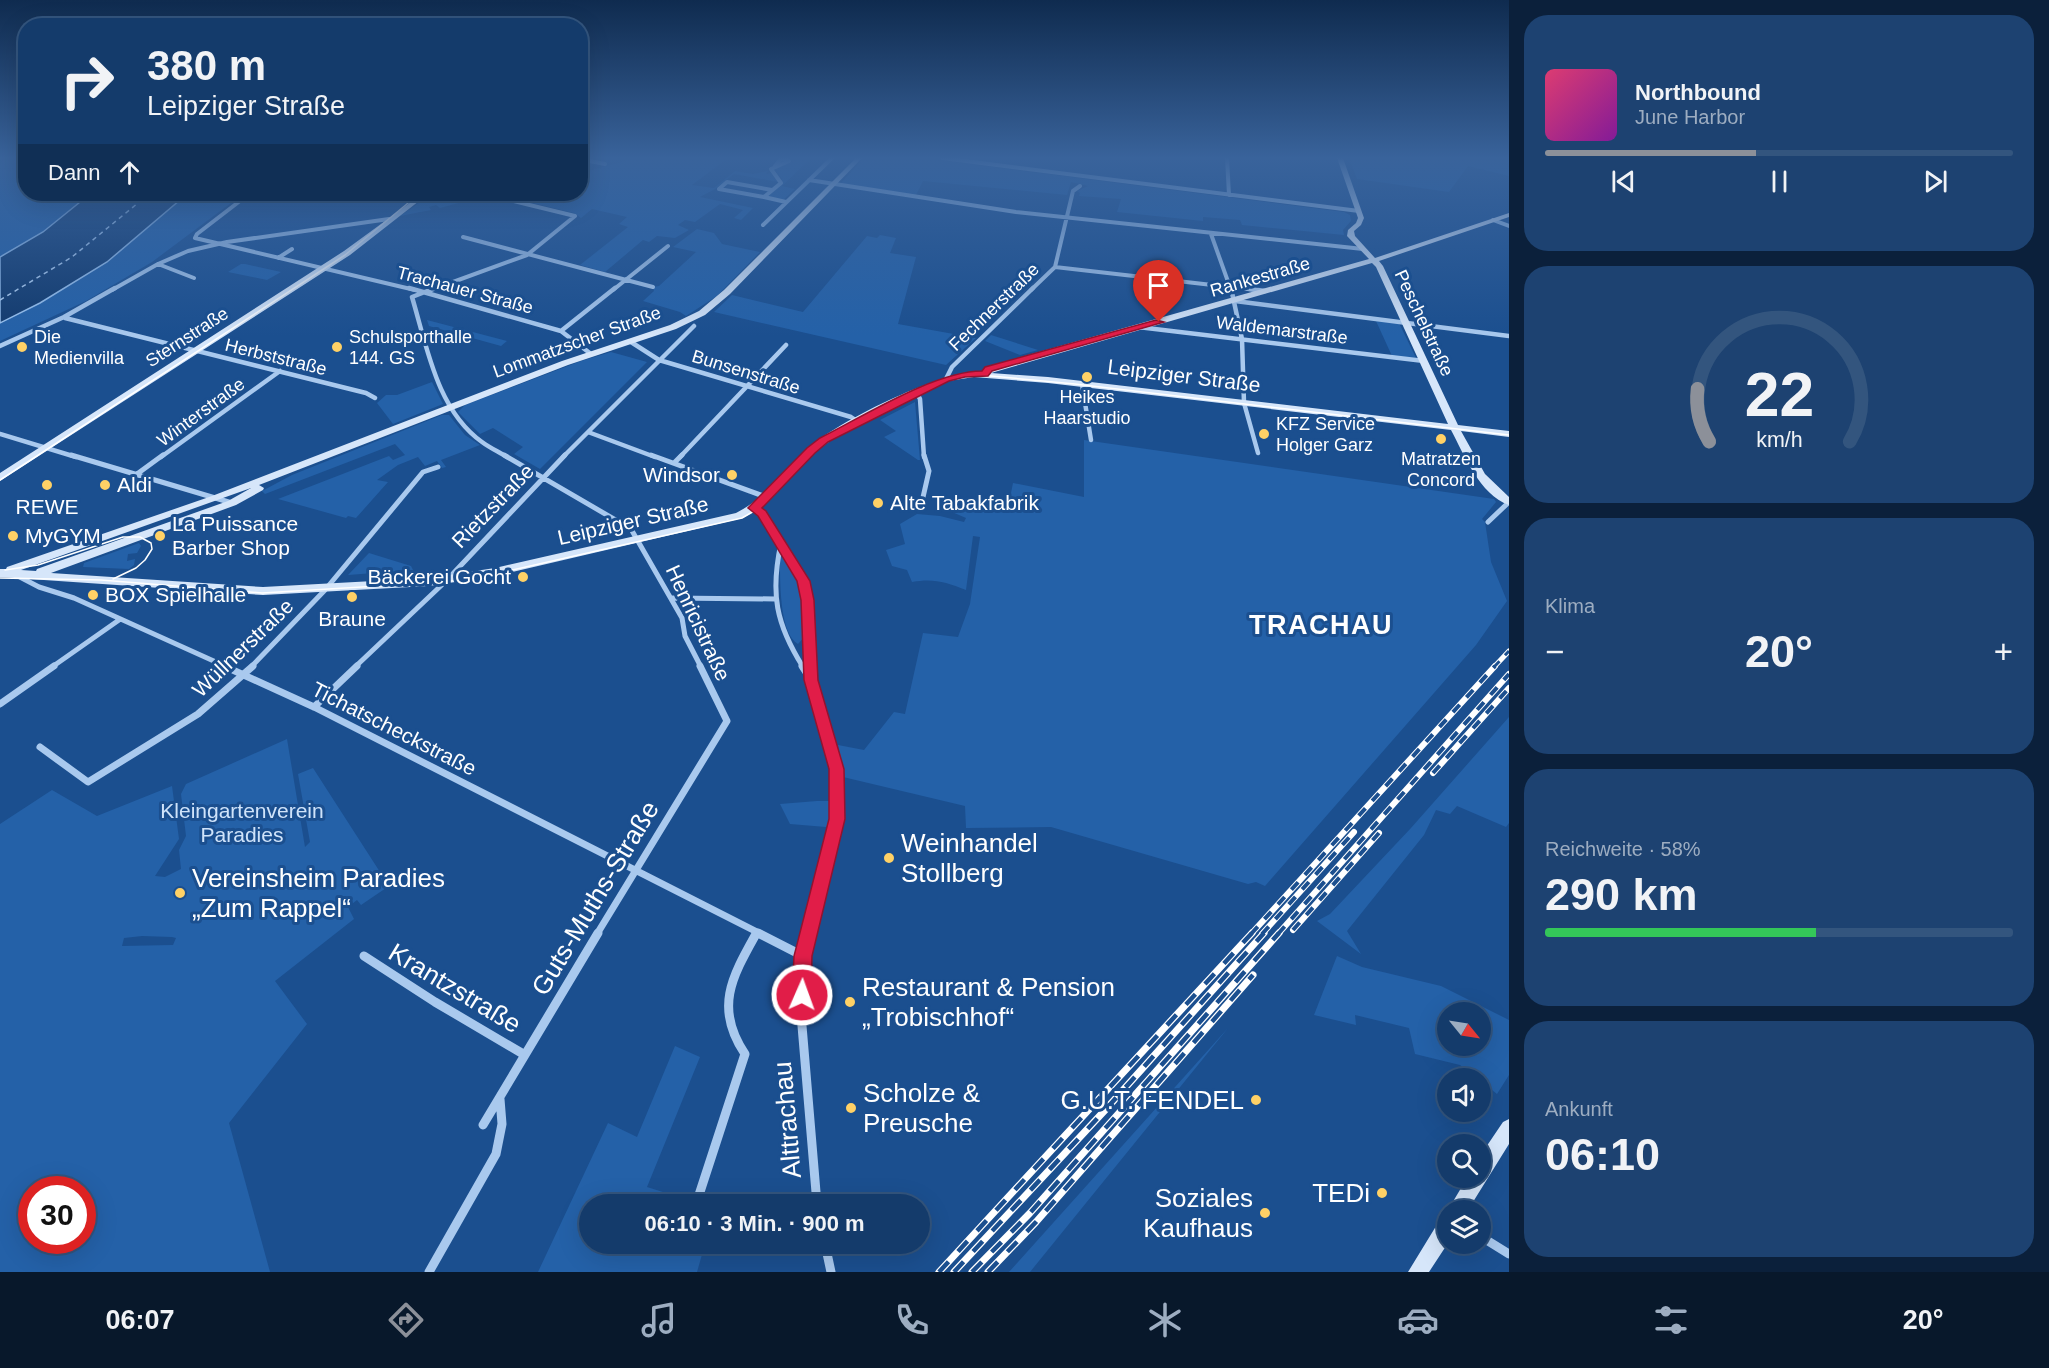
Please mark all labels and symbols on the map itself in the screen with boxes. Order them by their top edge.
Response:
street label: Rankestraße [1208,253,1312,301]
street label: Fechnerstraße [945,259,1043,355]
pin [1133,260,1184,322]
street label: Trachauer Straße [395,262,535,318]
street label: Peschelstraße [1391,267,1457,379]
street label: Lommatzscher Straße [490,302,664,382]
street label: Sternstraße [142,303,232,371]
street label: Waldemarstraße [1215,312,1349,348]
place label: Die Medienvilla [34,327,125,368]
place label: Schulsporthalle 144. GS [349,327,472,368]
street label: Herbststraße [223,335,329,379]
marker: Die Medienvilla [15,340,29,354]
marker: Schulsporthalle 144. GS [330,340,344,354]
street label: Bunsenstraße [689,346,803,398]
street label: Leipziger Straße [1106,355,1262,396]
marker: Heikes Haarstudio [1080,370,1094,384]
street label: Winterstraße [153,374,249,450]
place label: Heikes Haarstudio [1043,387,1131,428]
place label: KFZ Service Holger Garz [1276,414,1375,455]
marker: KFZ Service Holger Garz [1257,427,1271,441]
marker: Matratzen Concord [1434,432,1448,446]
place label: Matratzen Concord [1401,449,1481,490]
street label: Rietzstraße [447,459,538,552]
place label: Windsor [643,463,720,486]
marker: Windsor [725,468,739,482]
place label: Aldi [117,473,152,496]
marker: REWE [40,478,54,492]
marker: Aldi [98,478,112,492]
place label: Alte Tabakfabrik [890,491,1040,514]
street label: Leipziger Straße [555,492,711,549]
place label: REWE [16,495,79,518]
marker: Alte Tabakfabrik [871,496,885,510]
place label: La Puissance Barber Shop [172,512,298,559]
place label: MyGYM [25,524,101,547]
marker: MyGYM [6,529,20,543]
marker: La Puissance Barber Shop [153,529,167,543]
street label: Henricistraße [662,561,735,684]
place label: Bäckerei Gocht [367,565,511,588]
marker: Bäckerei Gocht [516,570,530,584]
place label: BOX Spielhalle [105,583,246,606]
marker: BOX Spielhalle [86,588,100,602]
marker: Braune [345,590,359,604]
street label: Wüllnerstraße [188,594,298,701]
place label: Braune [318,607,386,630]
district label: TRACHAU [1249,610,1393,640]
street label: Tichatscheckstraße [308,677,480,780]
street label: Guts-Muths-Straße [525,796,665,1000]
park label: Kleingartenverein Paradies [160,799,324,846]
place label: Weinhandel Stollberg [901,828,1038,888]
marker: Weinhandel Stollberg [882,851,896,865]
place label: Vereinsheim Paradies „Zum Rappel“ [192,863,445,923]
marker: Vereinsheim Paradies „Zum Rappel“ [173,886,187,900]
street label: Krantzstraße [383,937,527,1039]
position arrow [770,963,834,1027]
place label: Restaurant & Pension „Trobischhof“ [862,972,1115,1032]
marker: Restaurant & Pension „Trobischhof“ [843,995,857,1009]
north arrow [1437,1002,1491,1056]
street label: Alttrachau [767,1060,807,1180]
place label: Scholze & Preusche [863,1078,980,1138]
place label: G.U.T. FENDEL [1061,1085,1244,1115]
marker: G.U.T. FENDEL [1249,1093,1263,1107]
marker: Scholze & Preusche [844,1101,858,1115]
speed limit sign: 30 [18,1176,96,1254]
place label: TEDi [1312,1178,1370,1208]
place label: Soziales Kaufhaus [1143,1183,1253,1243]
marker: TEDi [1375,1186,1389,1200]
marker: Soziales Kaufhaus [1258,1206,1272,1220]

